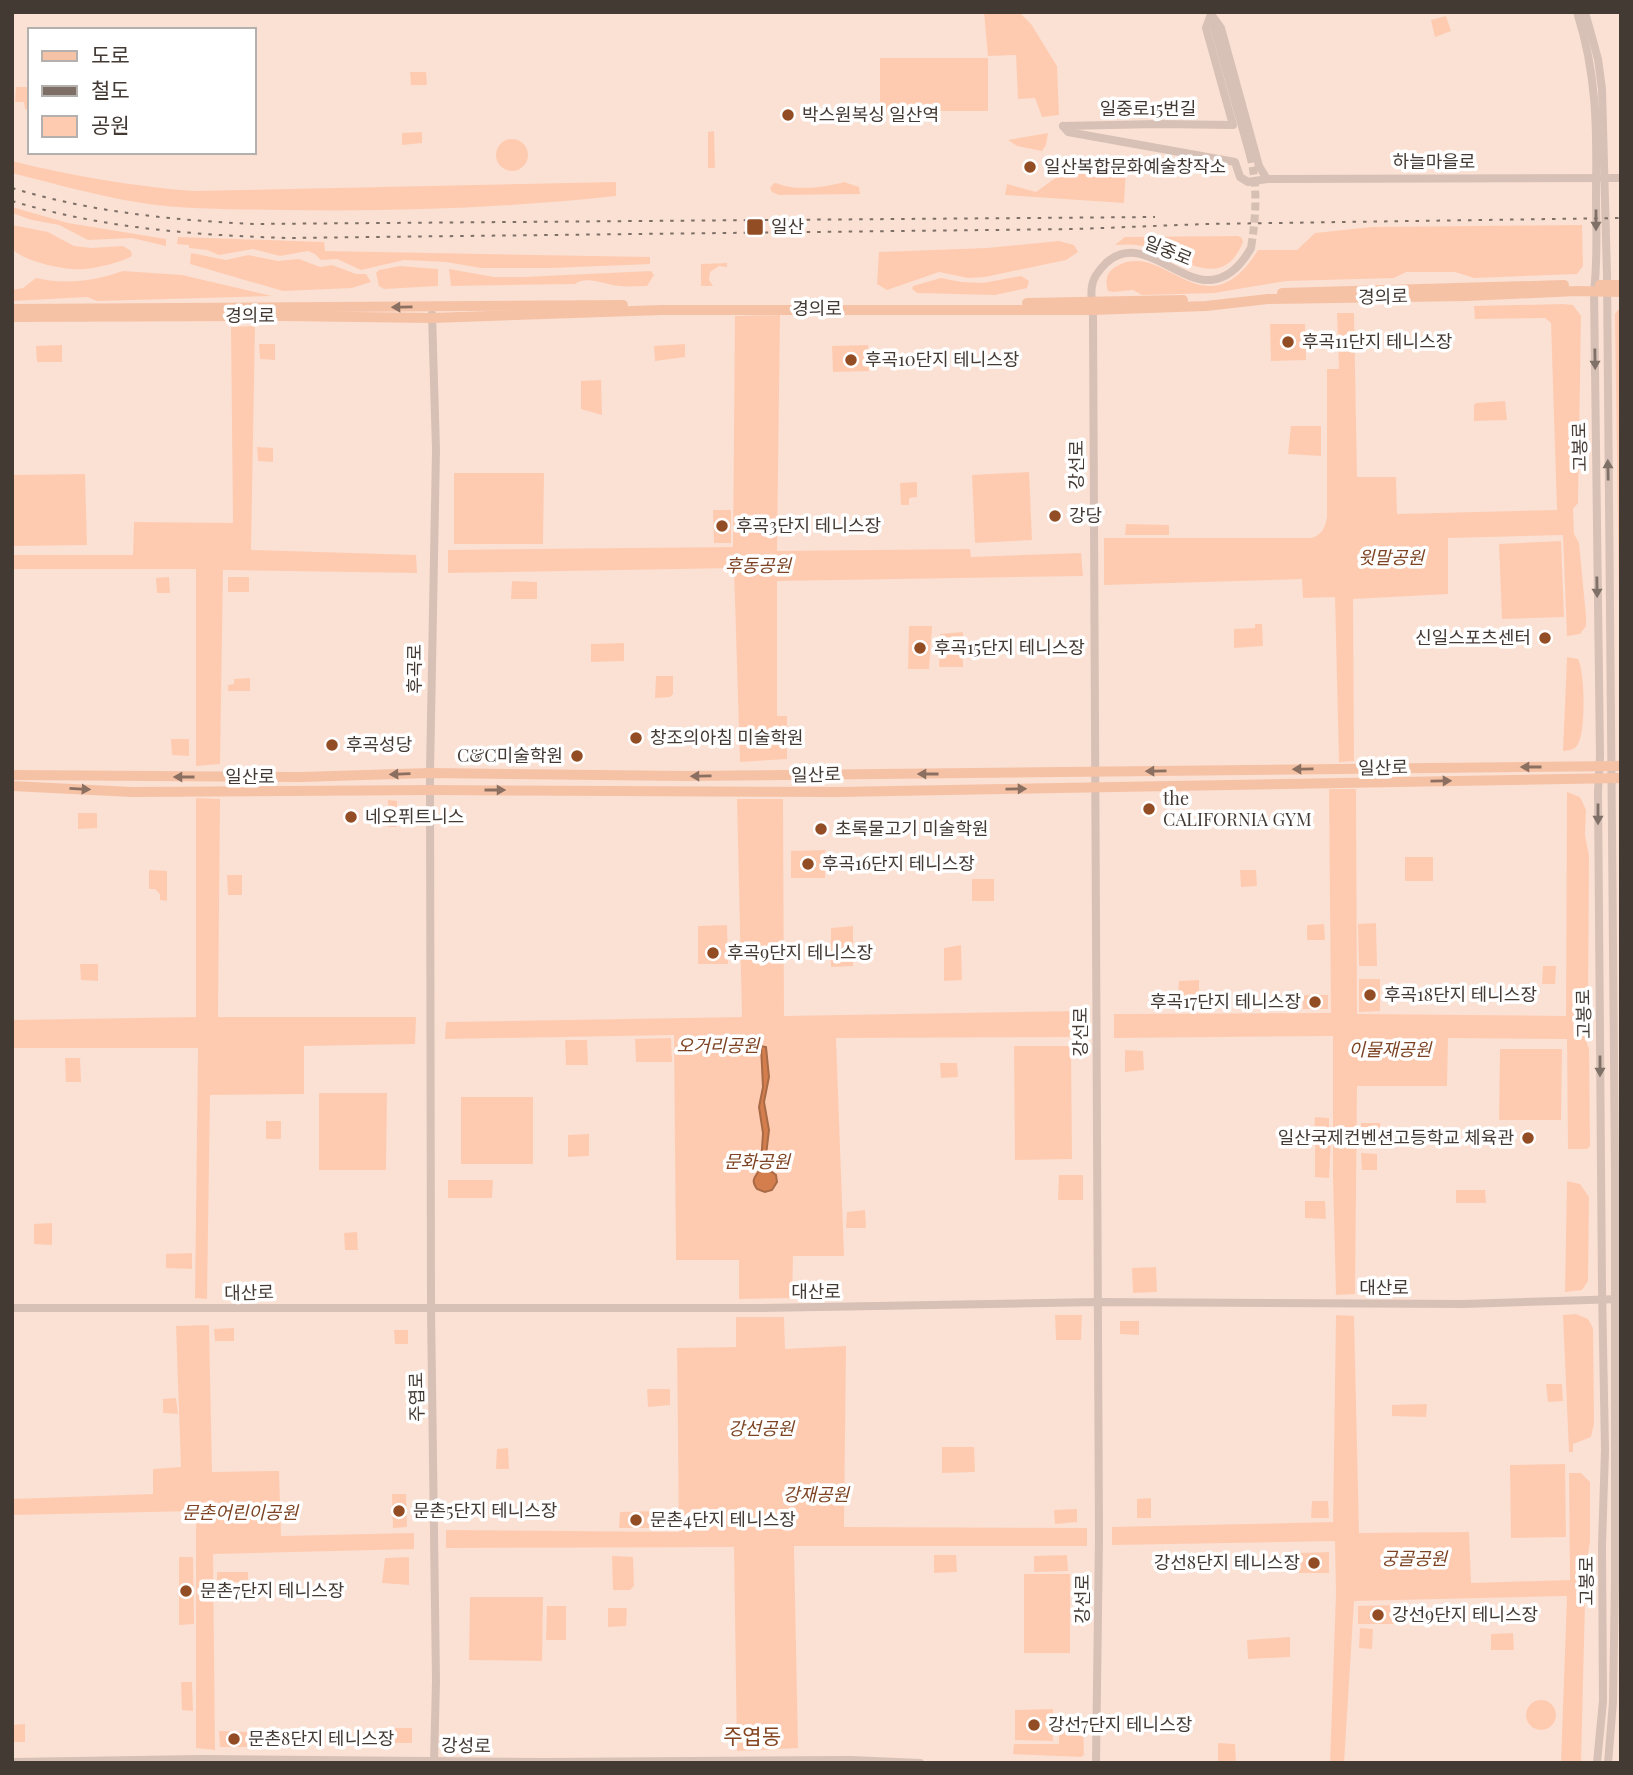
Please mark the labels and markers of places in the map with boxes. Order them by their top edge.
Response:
place label: 박스원복싱 일산역 [802,102,939,126]
marker: 박스원복싱 일산역 [780,107,796,123]
place label: 일산복합문화예술창작소 [1044,154,1226,178]
marker: 일산복합문화예술창작소 [1022,159,1038,175]
place label: 일산 [771,214,804,238]
marker: 일산 [745,217,765,237]
place label: 후곡11단지 테니스장 [1302,329,1452,353]
marker: 후곡11단지 테니스장 [1280,334,1296,350]
place label: 후곡10단지 테니스장 [865,347,1019,371]
marker: 후곡10단지 테니스장 [843,352,859,368]
place label: 강당 [1069,503,1102,527]
marker: 강당 [1047,508,1063,524]
place label: 후곡3단지 테니스장 [736,513,881,537]
marker: 후곡3단지 테니스장 [714,518,730,534]
place label: 신일스포츠센터 [1415,625,1531,649]
marker: 신일스포츠센터 [1537,630,1553,646]
place label: 후곡15단지 테니스장 [934,635,1085,659]
marker: 후곡15단지 테니스장 [912,640,928,656]
place label: 창조의아침 미술학원 [650,725,804,749]
marker: 창조의아침 미술학원 [628,730,644,746]
place label: 후곡성당 [346,732,412,756]
marker: 후곡성당 [324,737,340,753]
place label: C&C미술학원 [457,743,563,767]
marker: C&C미술학원 [569,748,585,764]
place label: the CALIFORNIA GYM [1163,786,1312,831]
marker: the CALIFORNIA GYM [1141,801,1157,817]
place label: 네오퓌트니스 [365,804,464,828]
marker: 네오퓌트니스 [343,809,359,825]
place label: 초록물고기 미술학원 [835,816,989,840]
marker: 초록물고기 미술학원 [813,821,829,837]
place label: 후곡16단지 테니스장 [822,851,975,875]
marker: 후곡16단지 테니스장 [800,856,816,872]
place label: 후곡9단지 테니스장 [727,940,873,964]
marker: 후곡9단지 테니스장 [705,945,721,961]
place label: 후곡18단지 테니스장 [1384,982,1537,1006]
marker: 후곡18단지 테니스장 [1362,987,1378,1003]
place label: 후곡17단지 테니스장 [1150,989,1301,1013]
marker: 후곡17단지 테니스장 [1307,994,1323,1010]
place label: 일산국제컨벤션고등학교 체육관 [1278,1125,1514,1149]
marker: 일산국제컨벤션고등학교 체육관 [1520,1130,1536,1146]
place label: 문촌5단지 테니스장 [413,1498,557,1522]
marker: 문촌5단지 테니스장 [391,1503,407,1519]
place label: 문촌4단지 테니스장 [650,1507,796,1531]
marker: 문촌4단지 테니스장 [628,1512,644,1528]
place label: 강선8단지 테니스장 [1154,1550,1300,1574]
marker: 강선8단지 테니스장 [1306,1555,1322,1571]
place label: 문촌7단지 테니스장 [200,1578,344,1602]
marker: 문촌7단지 테니스장 [178,1583,194,1599]
place label: 강선9단지 테니스장 [1392,1602,1538,1626]
marker: 강선9단지 테니스장 [1370,1607,1386,1623]
place label: 강선7단지 테니스장 [1048,1712,1192,1736]
marker: 강선7단지 테니스장 [1026,1717,1042,1733]
place label: 문촌8단지 테니스장 [248,1726,394,1750]
marker: 문촌8단지 테니스장 [226,1731,242,1747]

